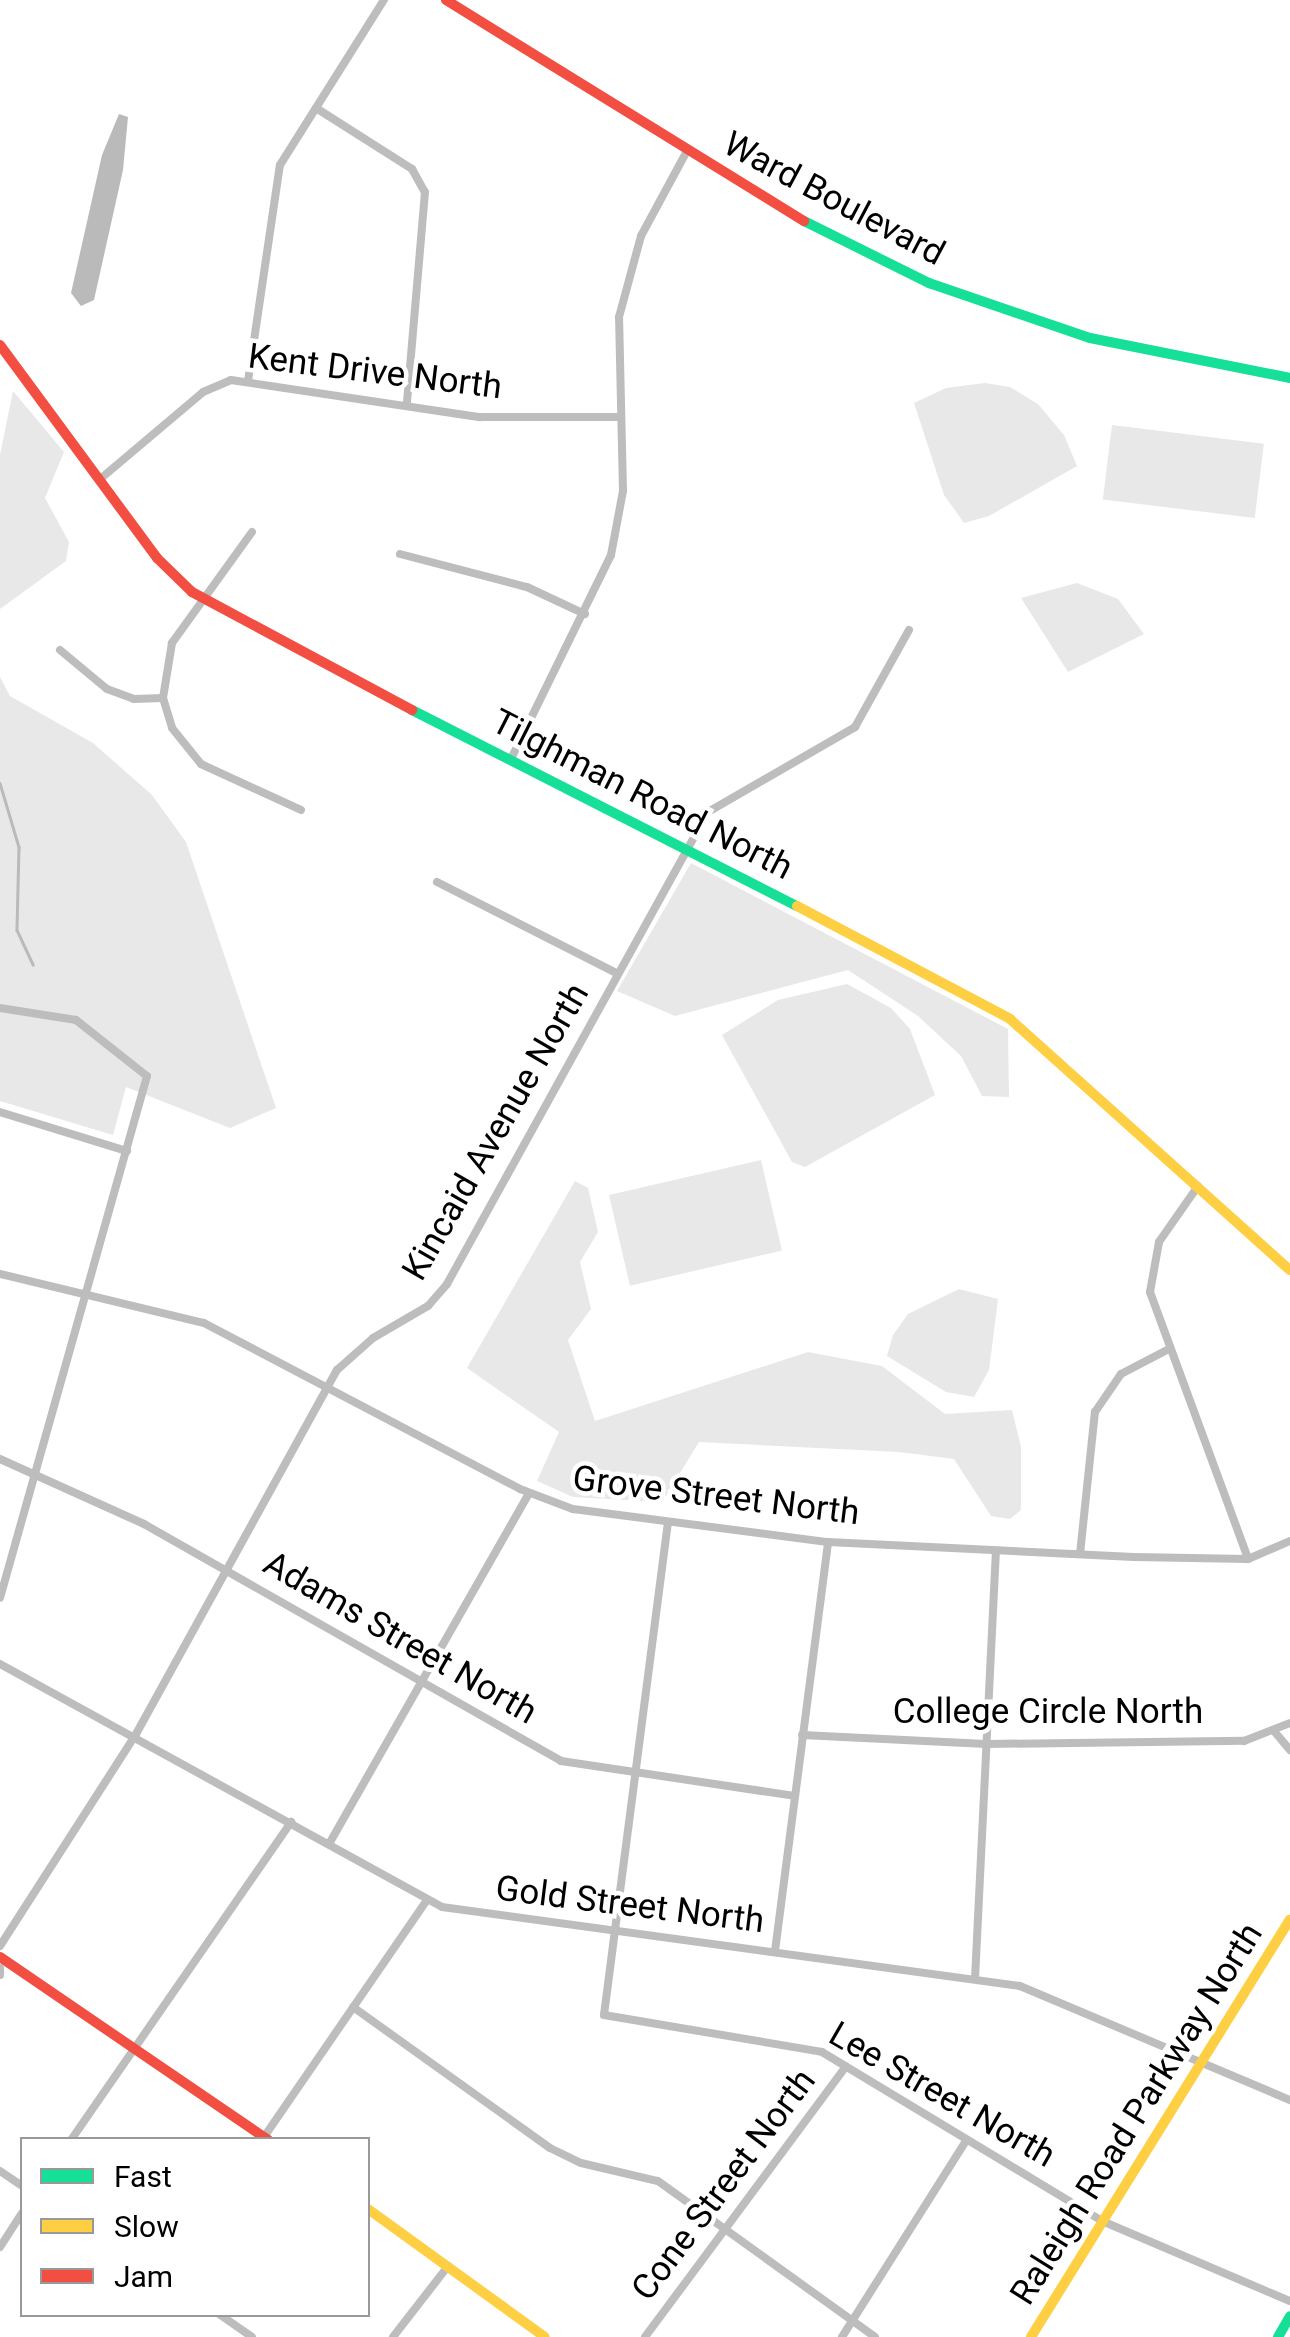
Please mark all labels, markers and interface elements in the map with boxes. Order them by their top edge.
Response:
street label: Ward Boulevard [716,123,952,275]
street label: Kent Drive North [246,336,504,408]
street label: Tilghman Road North [485,701,799,889]
street label: Kincaid Avenue North [394,976,598,1288]
street label: Grove Street North [570,1458,862,1534]
street label: Adams Street North [256,1543,544,1733]
street label: College Circle North [893,1691,1203,1733]
street label: Gold Street North [493,1868,767,1942]
street label: Raleigh Road Parkway North [1002,1915,1272,2313]
street label: Lee Street North [821,2013,1063,2177]
street label: Cone Street North [623,2061,825,2309]
legend [20,2137,370,2317]
text: Fast [114,2159,172,2194]
text: Slow [114,2209,179,2244]
text: Jam [114,2259,173,2294]

